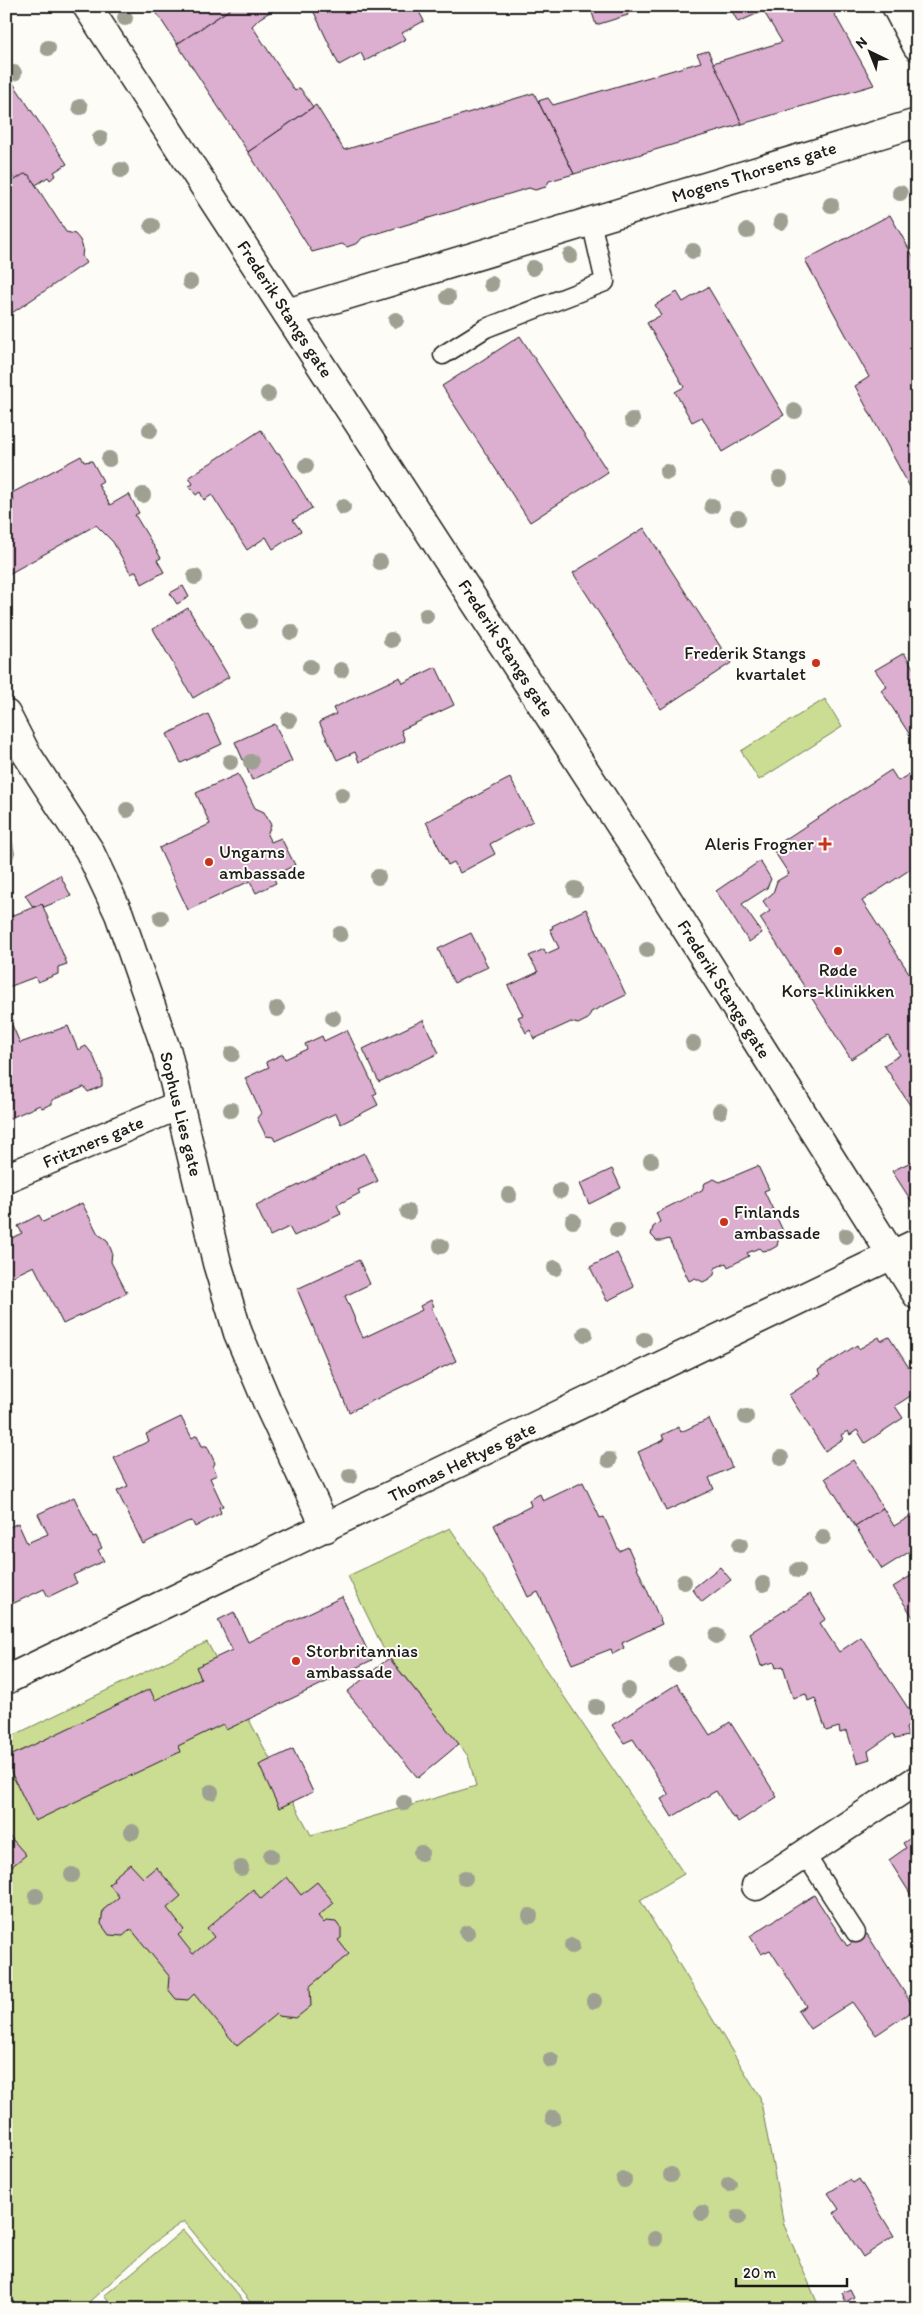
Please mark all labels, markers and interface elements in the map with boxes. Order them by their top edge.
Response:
north arrow [846,28,896,78]
text: N [852,33,871,52]
street label: Mogens Thorsens gate [669,136,839,208]
street label: Frederik Stangs gate [232,236,338,382]
street label: Frederik Stangs gate [453,575,559,721]
place label: Frederik Stangs kvartalet [684,642,806,685]
marker: Frederik Stangs kvartalet [810,657,822,669]
place label: Aleris Frogner [705,833,815,855]
marker: Aleris Frogner [818,837,832,851]
place label: Ungarns ambassade [219,841,305,884]
marker: Ungarns ambassade [203,856,215,868]
street label: Frederik Stangs gate [672,916,776,1062]
marker: Røde Kors-klinikken [832,945,844,957]
place label: Røde Kors-klinikken [782,959,895,1002]
street label: Sophus Lies gate [155,1049,207,1179]
street label: Fritzners gate [39,1111,147,1173]
place label: Finlands ambassade [734,1201,820,1244]
marker: Finlands ambassade [718,1216,730,1228]
street label: Thomas Heftyes gate [385,1417,539,1507]
place label: Storbritannias ambassade [306,1640,418,1683]
marker: Storbritannias ambassade [290,1655,302,1667]
scale bar [736,2255,847,2287]
text: 20 m [743,2264,777,2282]

